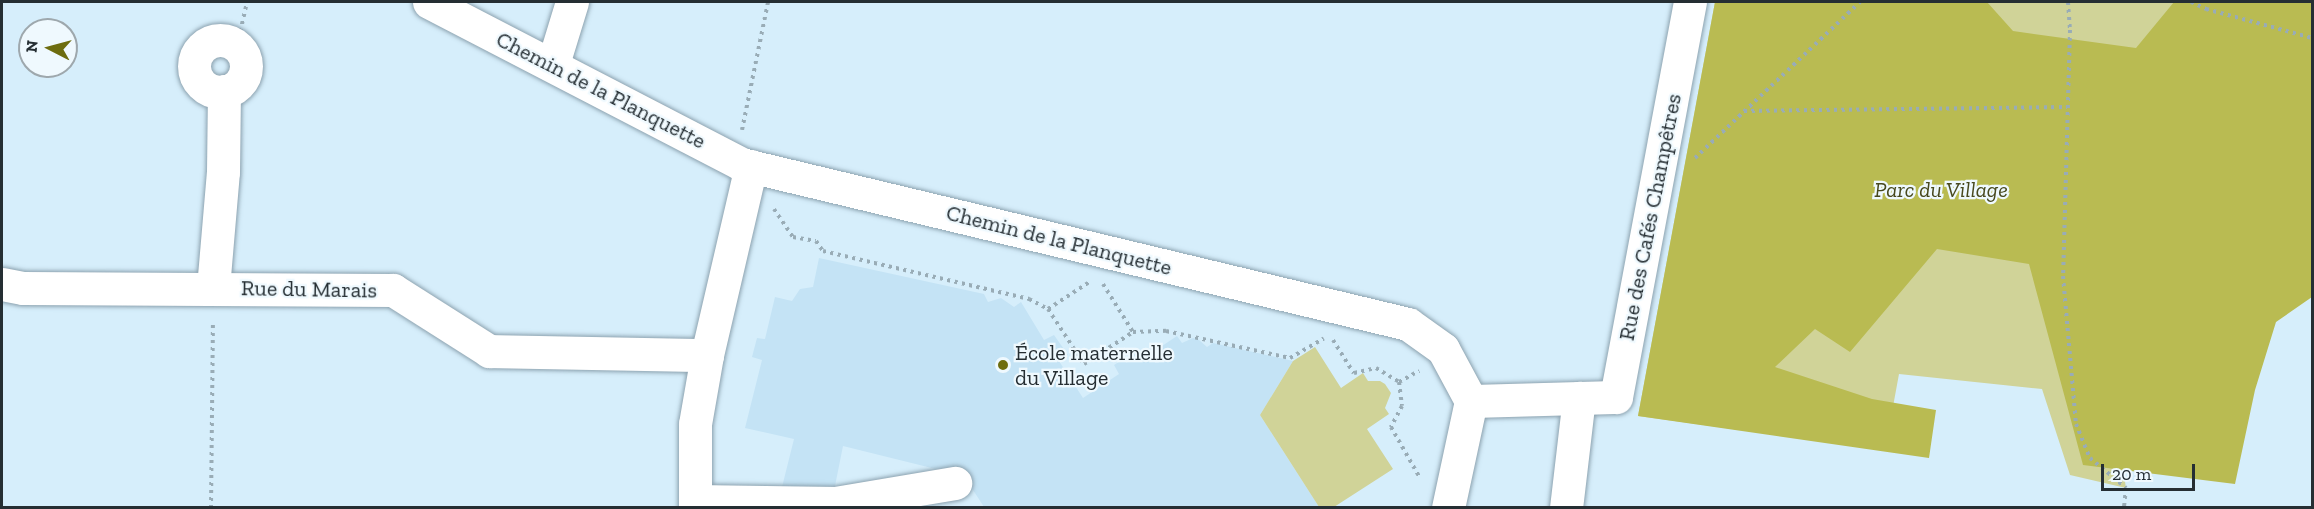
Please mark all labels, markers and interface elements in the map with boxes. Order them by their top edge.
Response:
north arrow [18,18,78,78]
street label: Chemin de la Planquette [492,26,710,154]
text: N [22,39,42,53]
street label: Rue des Cafés Champêtres [1613,91,1687,343]
park label: Parc du Village [1874,177,2008,203]
street label: Chemin de la Planquette [944,199,1174,281]
street label: Rue du Marais [241,275,377,303]
place label: École maternelle du Village [1015,339,1173,390]
marker: École maternelle du Village [996,358,1010,372]
scale bar [2104,452,2198,490]
text: 20 m [2112,463,2151,485]

